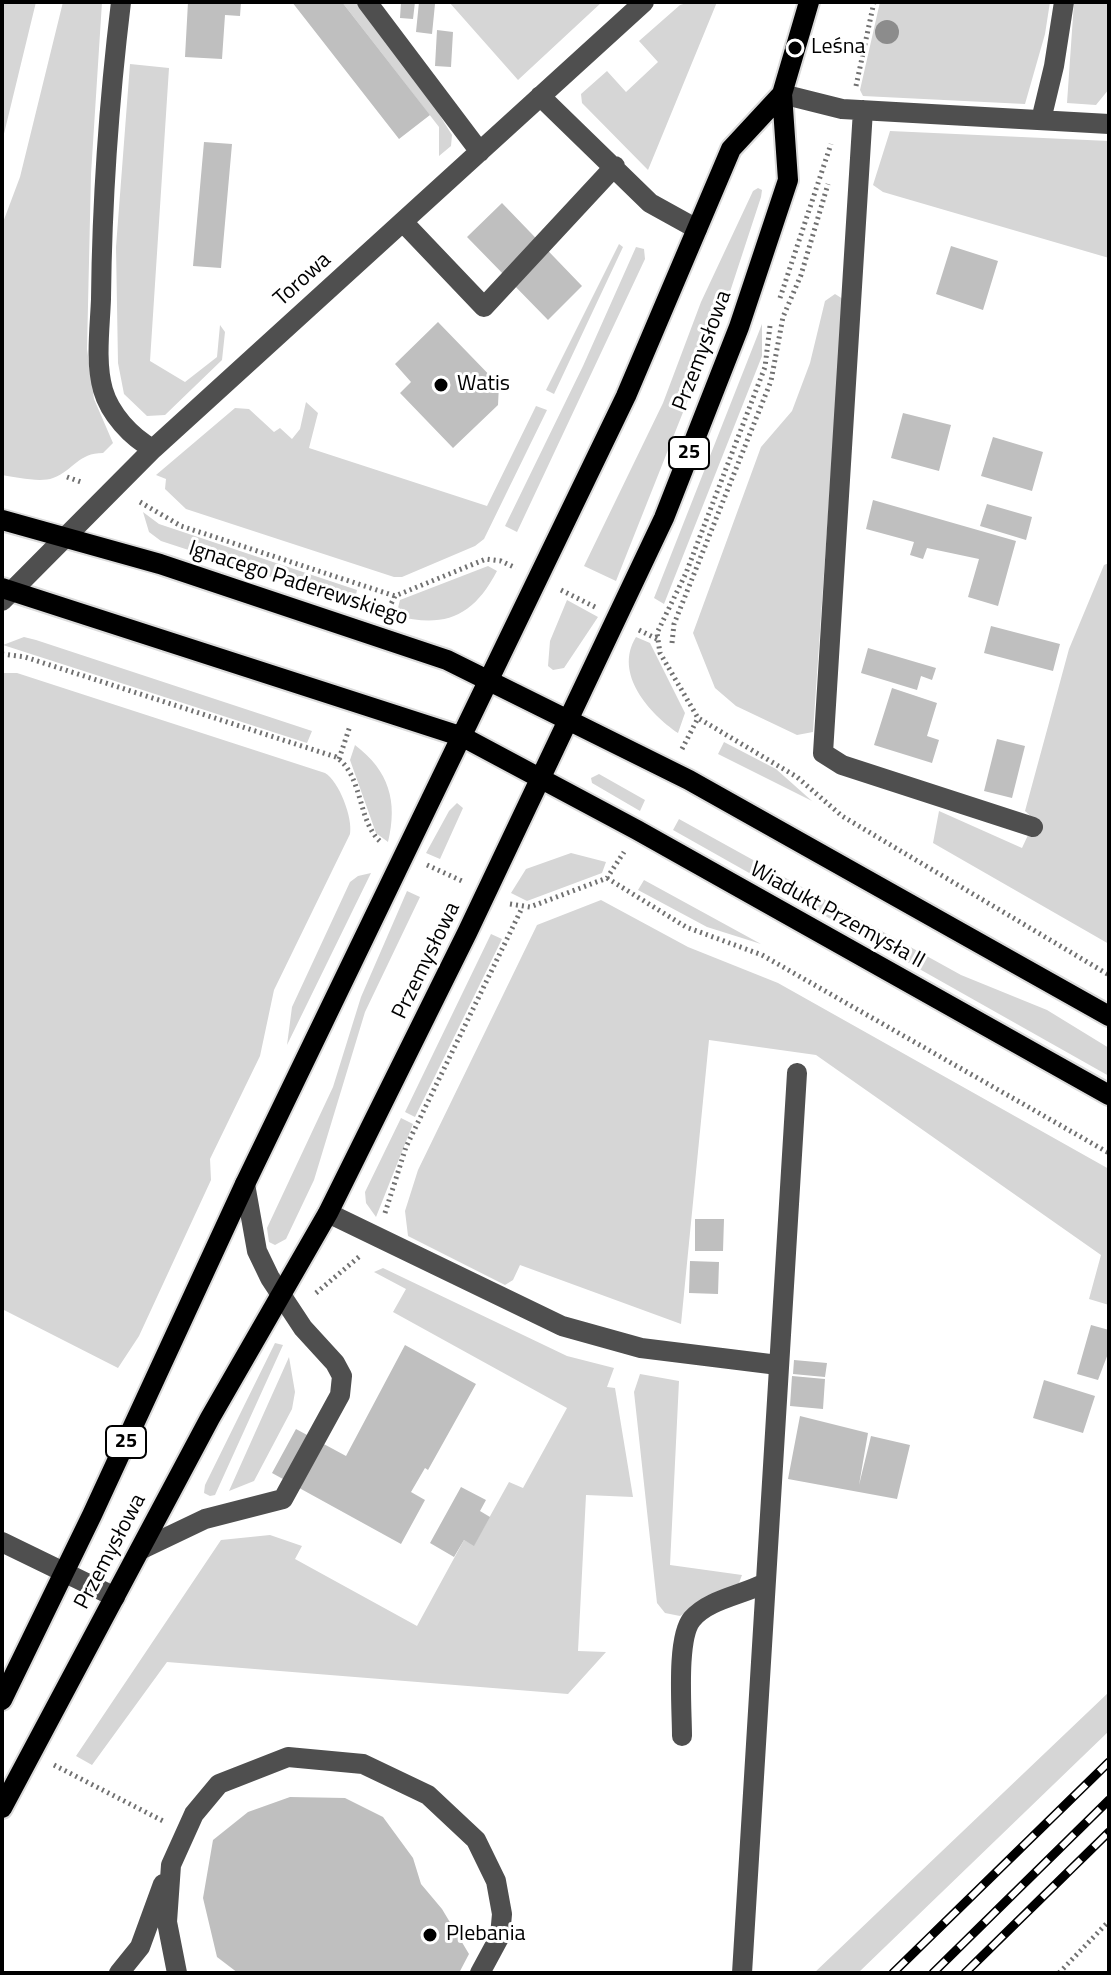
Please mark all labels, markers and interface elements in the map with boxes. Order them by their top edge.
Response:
place label: Leśna [811,35,866,61]
marker: Leśna [786,39,804,57]
street label: Torowa [269,248,337,312]
street label: Przemysłowa [668,287,738,415]
place label: Watis [457,372,510,398]
marker: Watis [432,376,450,394]
road number: 25 [669,437,709,469]
street label: Ignacego Paderewskiego [185,536,411,632]
street label: Wiadukt Przemysła II [745,857,929,975]
street label: Przemysłowa [387,898,467,1024]
road number: 25 [106,1426,146,1458]
street label: Przemysłowa [70,1490,152,1614]
place label: Plebania [446,1922,525,1948]
marker: Plebania [421,1926,439,1944]

